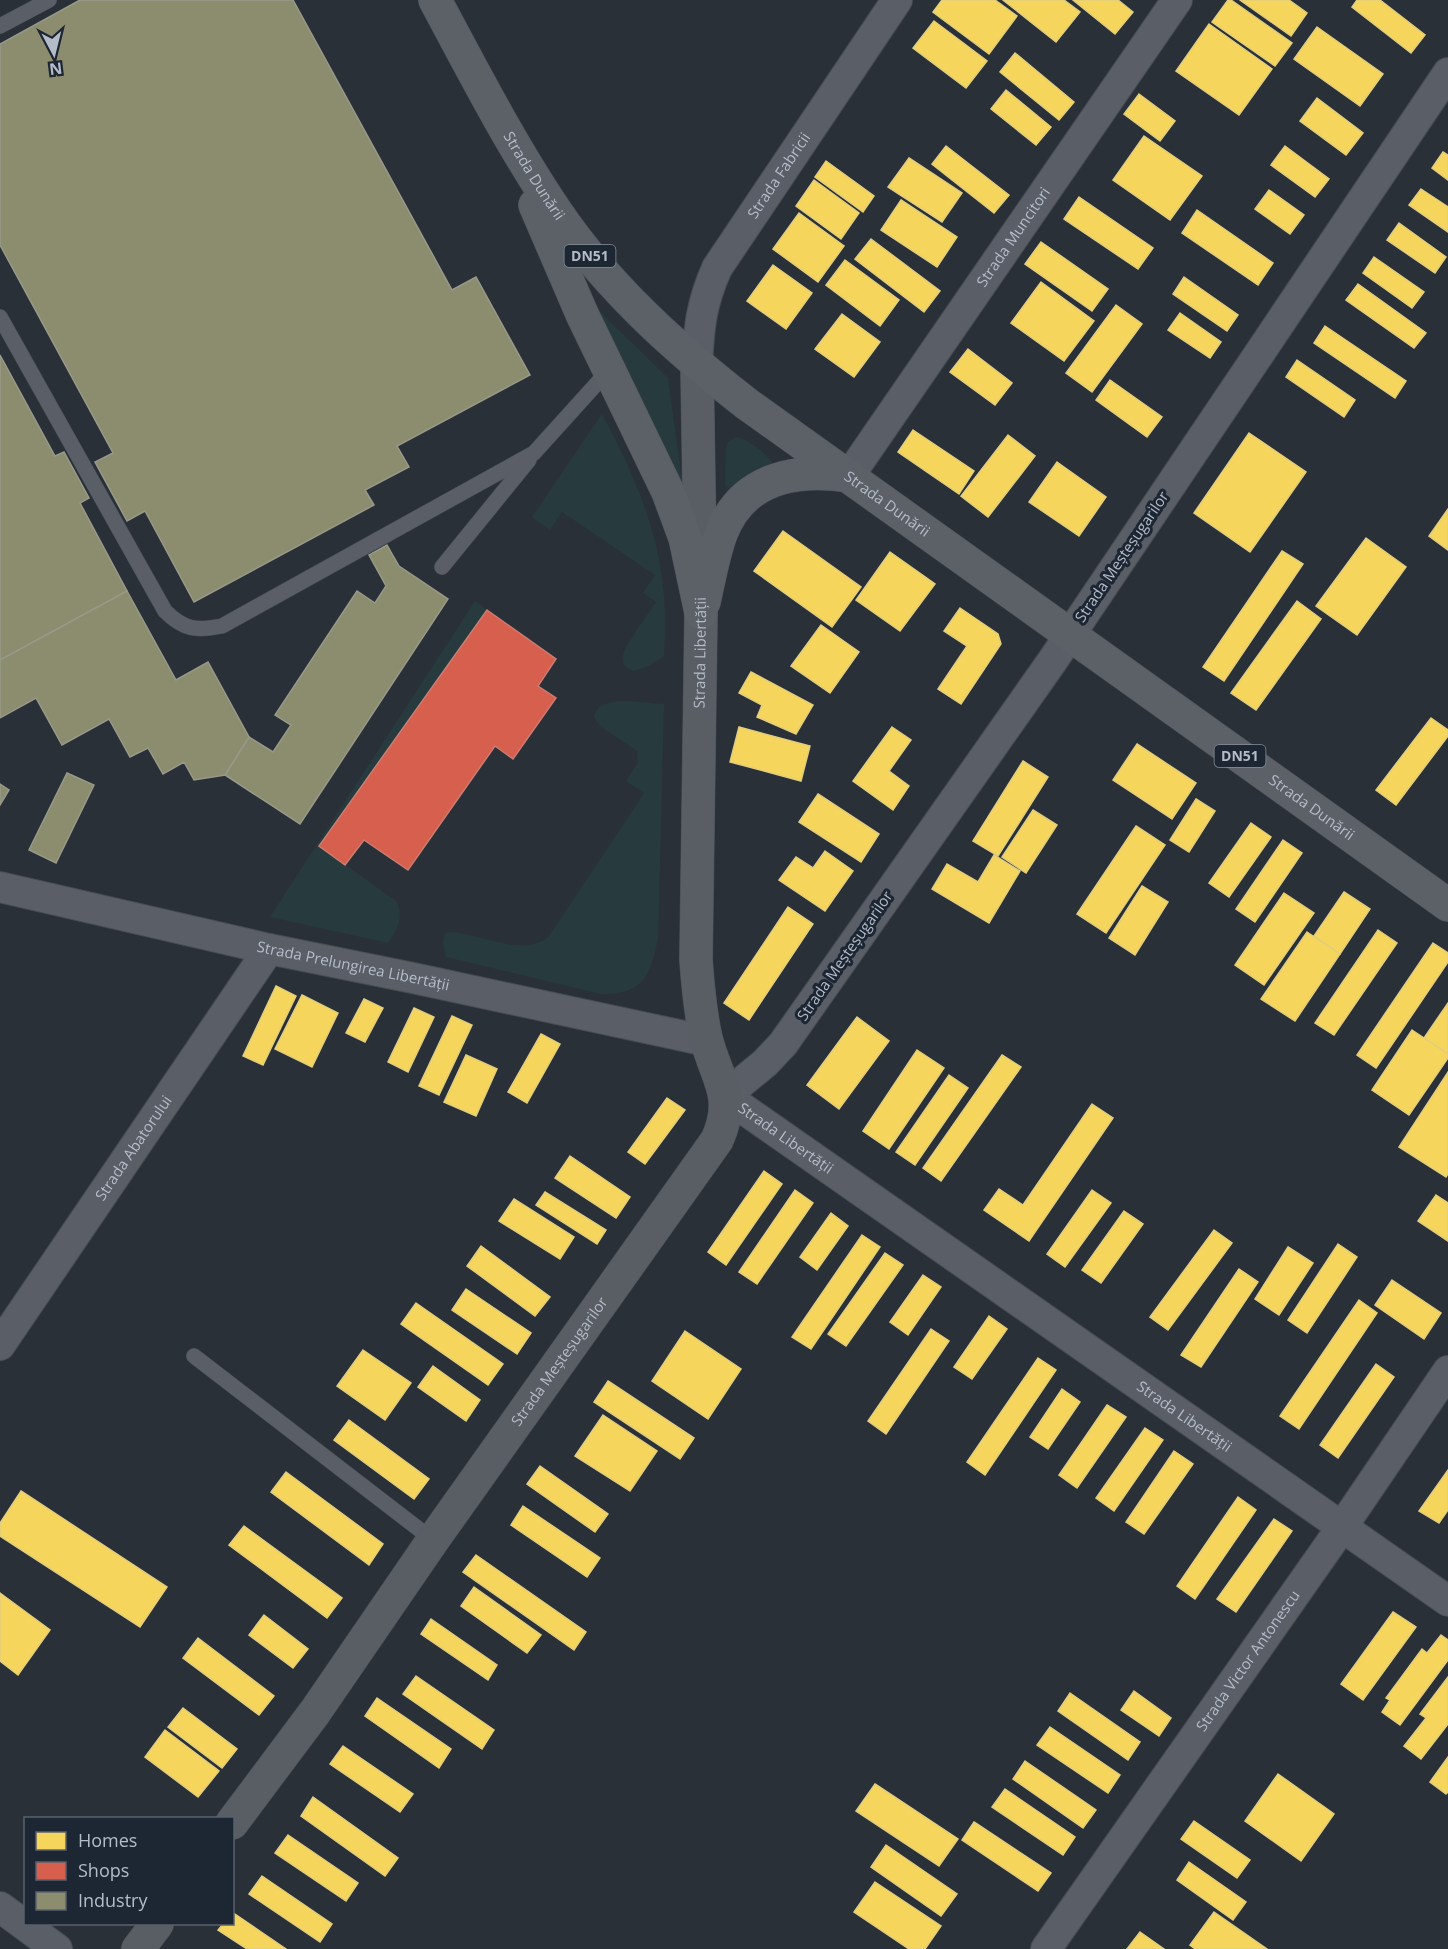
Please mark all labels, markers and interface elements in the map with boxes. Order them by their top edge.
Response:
north arrow [24,24,84,84]
text: N [48,57,64,81]
street label: Strada Dunării [500,128,570,224]
street label: Strada Fabricii [742,128,814,222]
street label: Strada Muncitori [971,183,1054,290]
road number: DN51 [564,245,616,267]
street label: Strada Dunării [841,466,934,541]
street label: Strada Meșteșugarilor [1070,487,1173,626]
street label: Strada Libertății [689,597,710,709]
road number: DN51 [1214,745,1266,767]
street label: Strada Dunării [1265,769,1359,844]
street label: Strada Meșteșugarilor [792,887,897,1024]
street label: Strada Prelungirea Libertății [255,936,452,995]
street label: Strada Abatorului [90,1091,176,1204]
street label: Strada Libertății [735,1097,838,1178]
street label: Strada Meșteșugarilor [506,1292,612,1430]
street label: Strada Libertății [1133,1376,1236,1456]
street label: Strada Victor Antonescu [1191,1586,1304,1735]
legend [24,1817,234,1925]
text: Homes [78,1828,137,1852]
text: Shops [78,1858,129,1882]
text: Industry [78,1888,148,1912]

